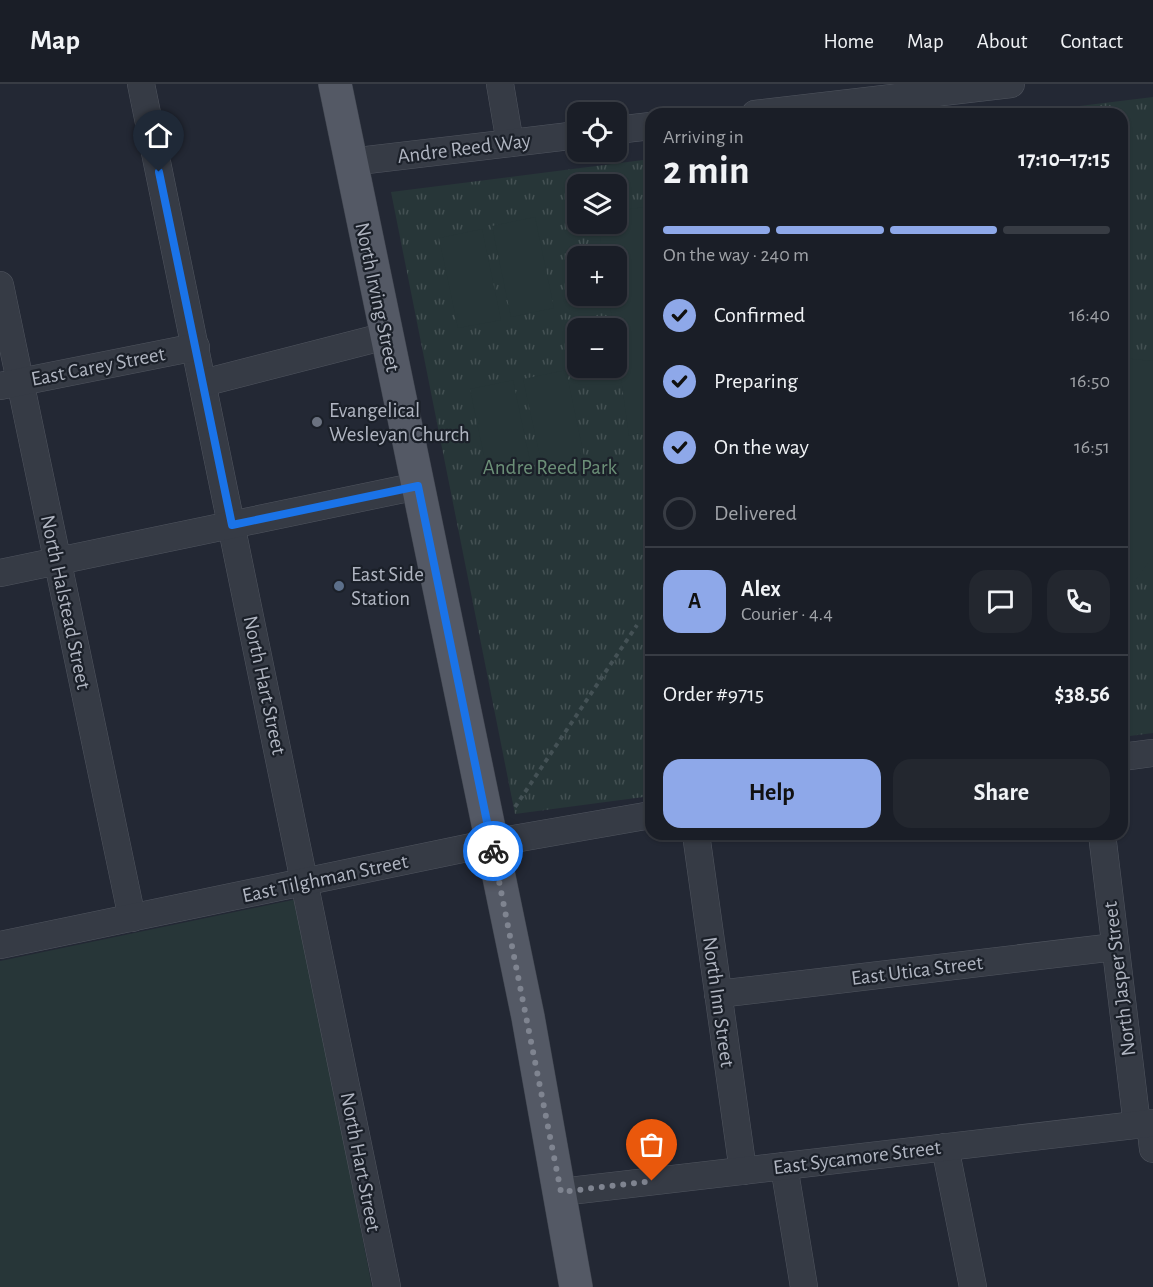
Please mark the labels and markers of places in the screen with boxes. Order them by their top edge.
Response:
pin [133,110,184,172]
place label: Evangelical Wesleyan Church [329,400,470,445]
marker: Evangelical Wesleyan Church [310,415,324,429]
place label: East Side Station [351,564,424,609]
marker: East Side Station [332,579,346,593]
pin [626,1119,677,1181]

